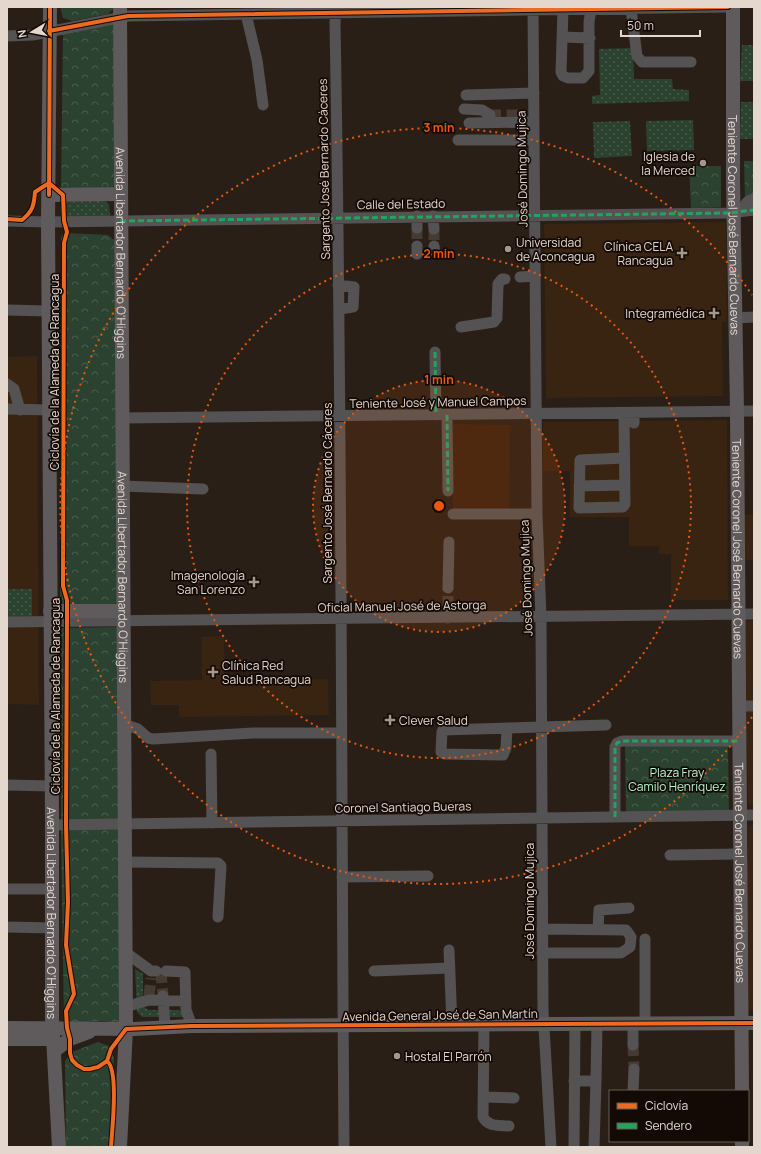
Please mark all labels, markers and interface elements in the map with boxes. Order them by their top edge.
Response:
north arrow [12,12,52,52]
scale bar [621,12,700,38]
text: 50 m [627,17,654,34]
text: N [14,29,30,39]
street label: Sargento José Bernardo Cáceres [314,78,334,260]
street label: José Domingo Mujica [512,111,532,227]
street label: Teniente Coronel José Bernardo Cuevas [725,115,744,335]
text: 3 min [423,119,455,136]
street label: Avenida Libertador Bernardo O'Higgins [112,147,131,359]
place label: Iglesia de la Merced [641,148,695,179]
marker: Iglesia de la Merced [698,158,708,168]
street label: Calle del Estado [357,195,445,213]
place label: Universidad de Aconcagua [516,234,595,265]
place label: Clínica CELA Rancagua [604,238,673,269]
marker: Universidad de Aconcagua [503,244,513,254]
text: 2 min [423,245,455,262]
marker: Clínica CELA Rancagua [676,247,688,259]
street label: Ciclovía de la Alameda de Rancagua [46,274,63,470]
place label: Integramédica [625,305,705,322]
marker: Integramédica [708,307,720,319]
text: 1 min [424,371,454,388]
street label: Teniente José y Manuel Campos [349,392,527,412]
street label: Sargento José Bernardo Cáceres [319,402,336,584]
street label: Teniente Coronel José Bernardo Cuevas [729,439,747,659]
street label: Avenida Libertador Bernardo O'Higgins [114,471,132,683]
centre of rings [432,499,446,513]
street label: José Domingo Mujica [515,519,537,637]
place label: Imagenología San Lorenzo [171,567,245,598]
marker: Imagenología San Lorenzo [248,576,260,588]
street label: Oficial Manuel José de Astorga [318,596,486,616]
street label: Ciclovía de la Alameda de Rancagua [47,598,64,794]
place label: Clínica Red Salud Rancagua [222,657,311,688]
marker: Clínica Red Salud Rancagua [207,666,219,678]
place label: Clever Salud [399,712,468,729]
marker: Clever Salud [384,714,396,726]
street label: Teniente Coronel José Bernardo Cuevas [731,763,750,983]
park label: Plaza Fray Camilo Henríquez [628,764,726,795]
street label: Coronel Santiago Bueras [334,797,472,817]
street label: Avenida Libertador Bernardo O'Higgins [43,807,61,1019]
street label: José Domingo Mujica [521,843,538,959]
street label: Avenida General José de San Martín [342,1005,538,1025]
place label: Hostal El Parrón [405,1048,492,1065]
marker: Hostal El Parrón [392,1051,402,1061]
legend [609,1090,749,1142]
text: Ciclovía [645,1097,688,1114]
text: Sendero [645,1117,692,1134]

